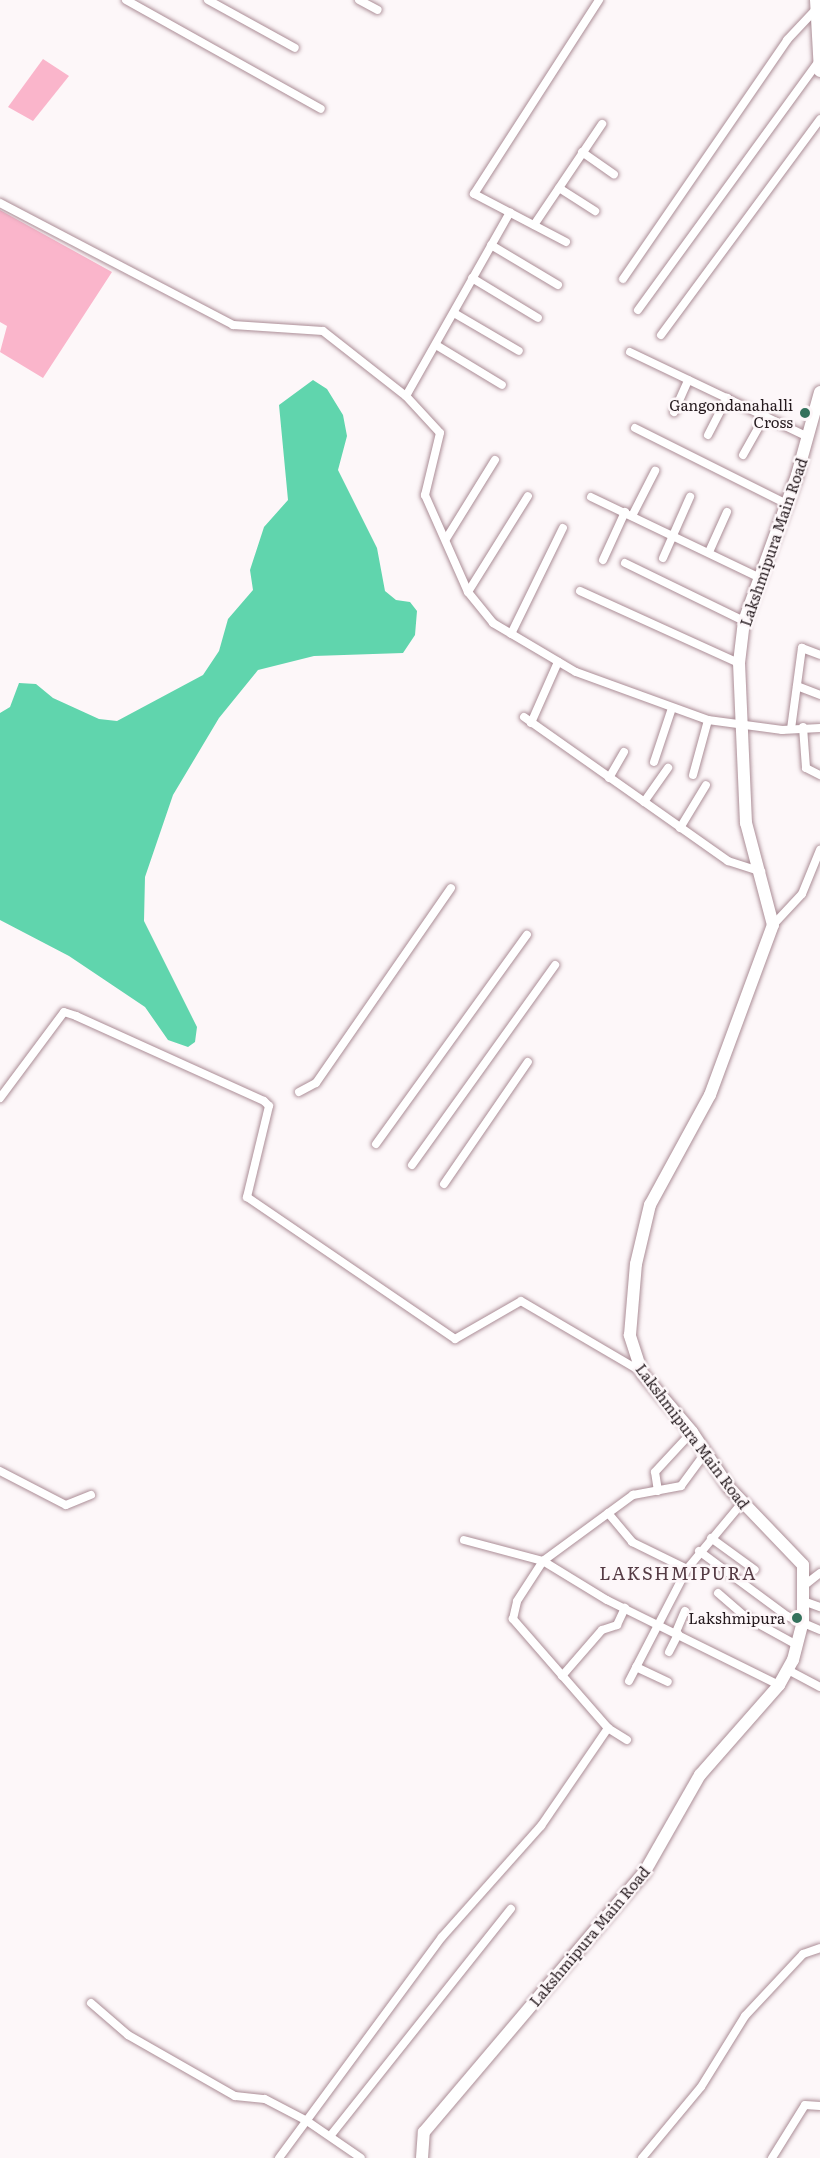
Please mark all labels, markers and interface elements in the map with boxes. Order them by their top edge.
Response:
place label: Gangondanahalli Cross [669,395,793,430]
marker: Gangondanahalli Cross [798,406,812,420]
street label: Lakshmipura Main Road [736,455,810,629]
street label: Lakshmipura Main Road [633,1360,753,1512]
district label: LAKSHMIPURA [599,1562,757,1584]
place label: Lakshmipura [688,1609,785,1627]
marker: Lakshmipura [790,1611,804,1625]
street label: Lakshmipura Main Road [525,1862,653,2010]

